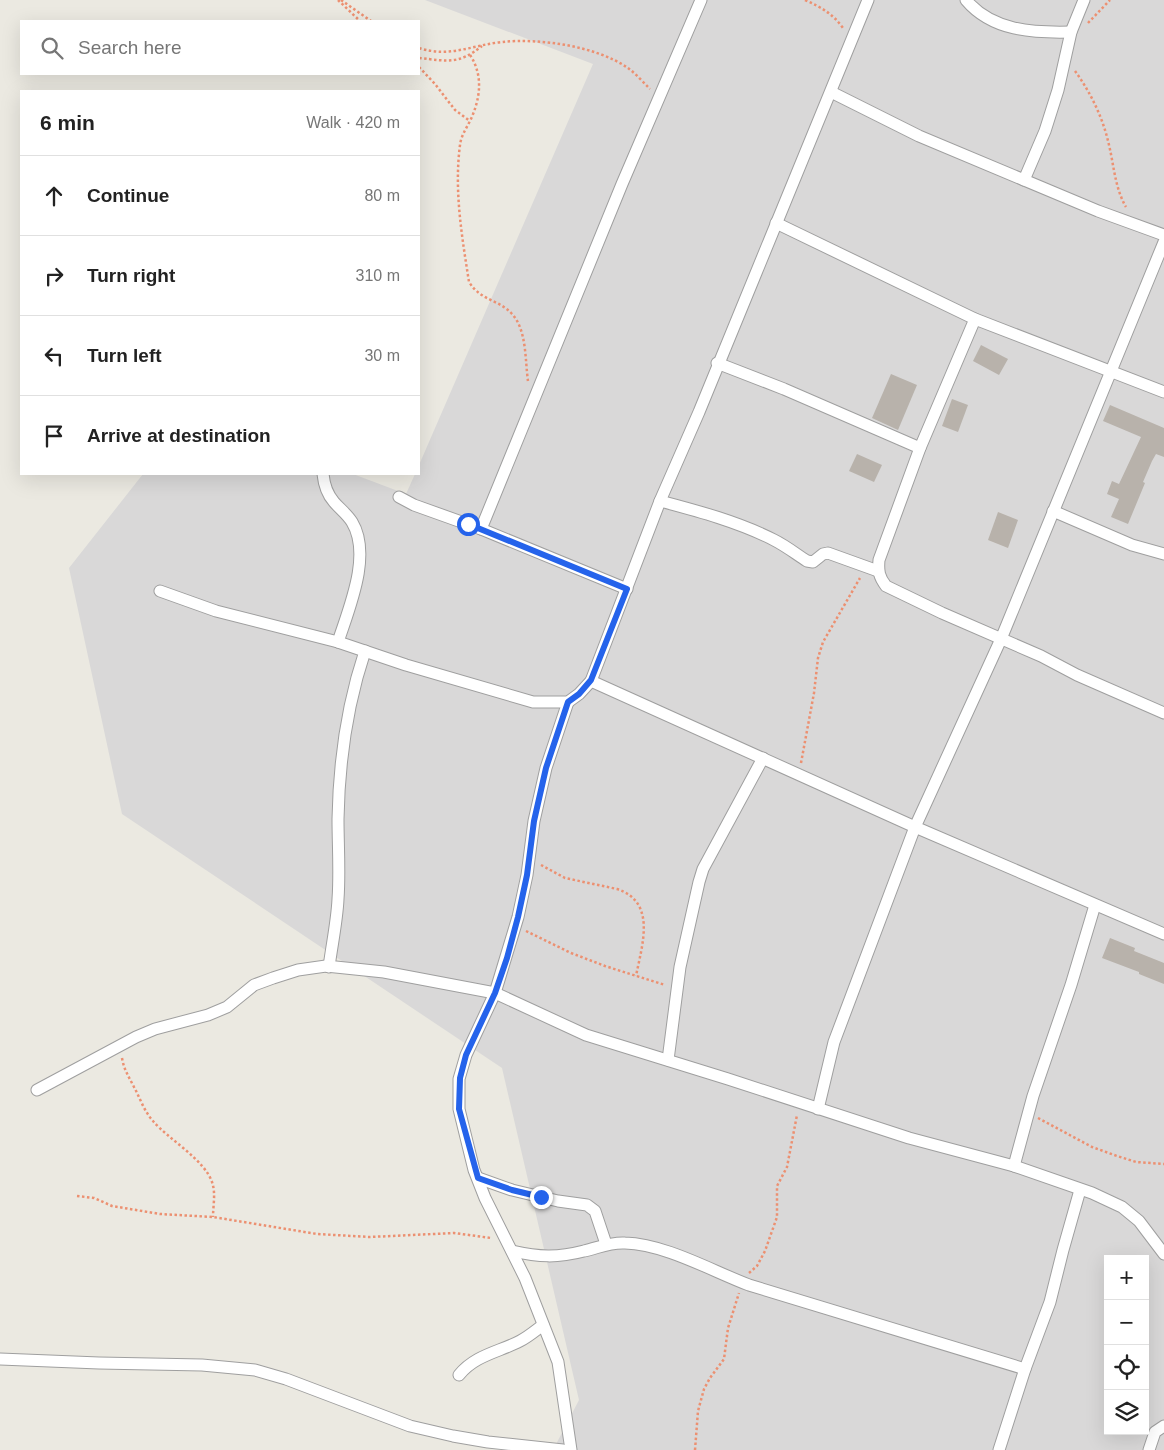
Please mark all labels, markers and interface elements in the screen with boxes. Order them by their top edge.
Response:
search box [20,20,420,75]
icon: search [38,34,66,62]
text: Search here [78,37,182,58]
text: 6 min [40,111,95,134]
text: Walk · 420 m [306,114,400,131]
icon: ahead [40,182,68,210]
text: Continue [87,185,169,206]
text: 80 m [364,187,400,204]
icon: right [40,262,68,290]
text: Turn right [87,265,175,286]
text: 310 m [356,267,400,284]
icon: left [40,342,68,370]
text: Turn left [87,345,162,366]
text: 30 m [364,347,400,364]
icon: arrive [40,422,68,450]
text: Arrive at destination [87,425,271,446]
route start [457,513,480,536]
route end [530,1186,553,1209]
map controls [1104,1255,1149,1435]
button: + [1104,1255,1149,1300]
button: − [1104,1300,1149,1345]
button: locate [1104,1345,1149,1390]
button: layers [1104,1390,1149,1435]

